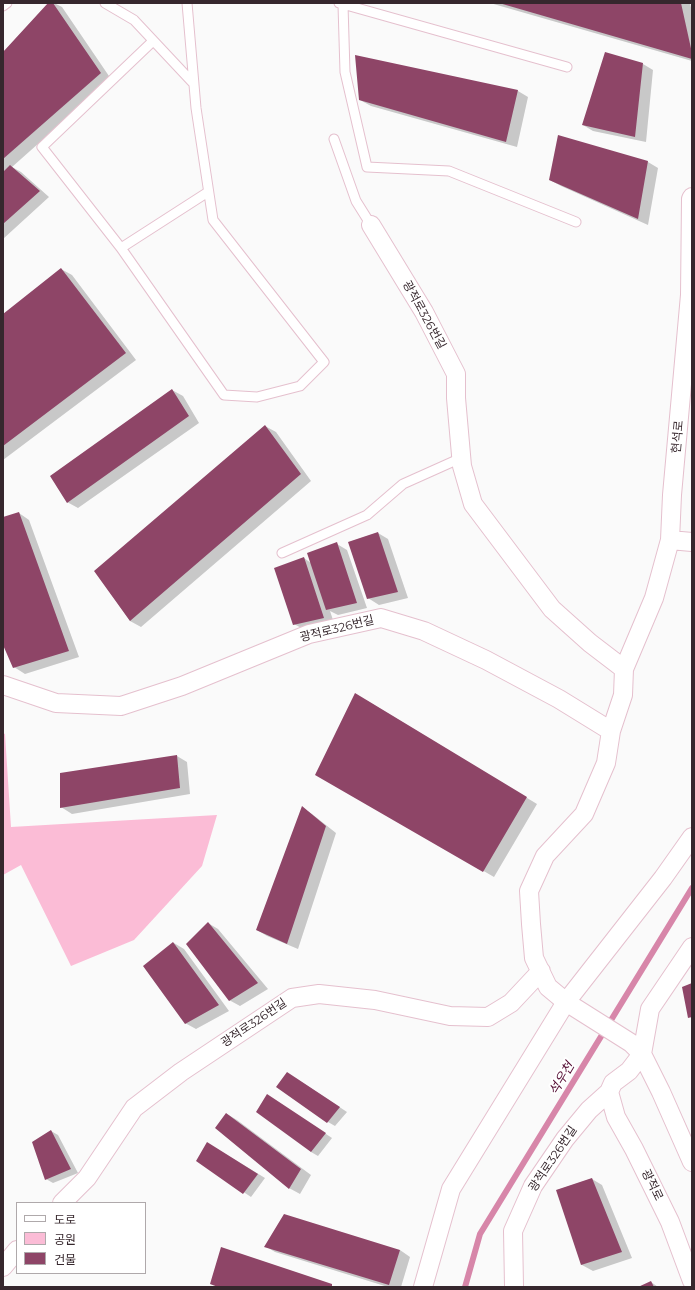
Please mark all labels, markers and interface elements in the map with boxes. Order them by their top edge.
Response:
street label: 광적로326번길 [399,278,449,352]
street label: 현석로 [669,420,687,454]
street label: 광적로326번길 [298,613,376,645]
street label: 광적로326번길 [218,996,290,1050]
water label: 석우천 [546,1060,578,1098]
street label: 광적로326번길 [526,1123,580,1195]
street label: 광적로 [638,1167,666,1203]
legend [16,1202,146,1274]
text: 도로 [54,1212,76,1227]
text: 공원 [54,1232,76,1247]
text: 건물 [54,1252,76,1267]

